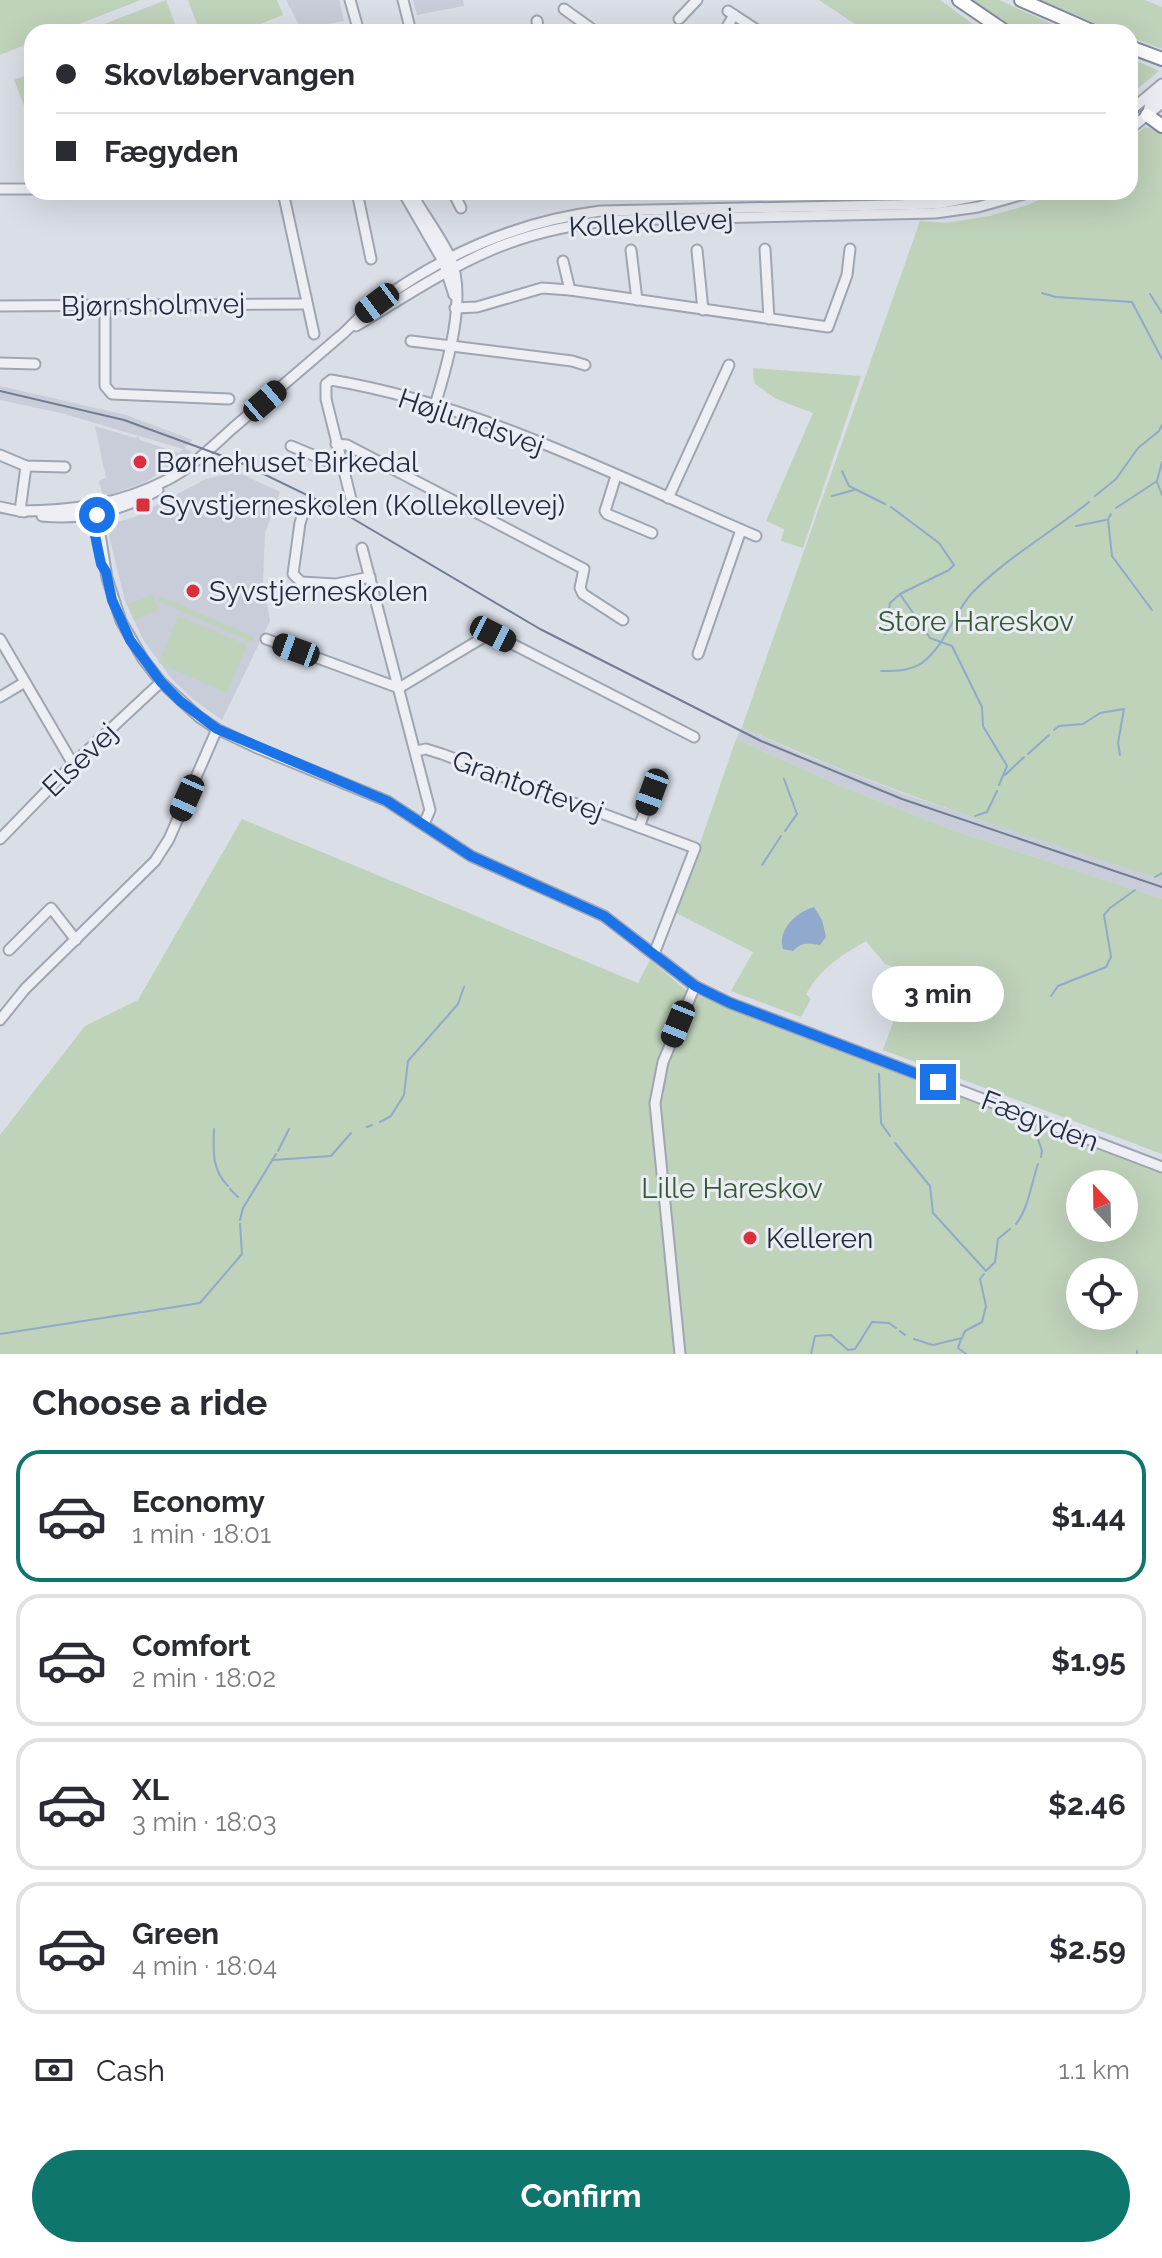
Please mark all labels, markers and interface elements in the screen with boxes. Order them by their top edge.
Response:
text: Skovløbervangen [104,57,355,92]
text: Fægyden [104,134,239,169]
street label: Kollekollevej [568,202,734,244]
car [351,279,403,327]
street label: Bjørnsholmvej [60,287,246,323]
car [239,376,291,426]
street label: Højlundsvej [394,382,548,462]
place label: Børnehuset Birkedal [156,446,419,479]
marker: Børnehuset Birkedal [131,453,149,471]
place label: Syvstjerneskolen (Kollekollevej) [159,489,565,522]
marker: Syvstjerneskolen (Kollekollevej) [134,496,152,514]
route start [79,497,115,533]
place label: Syvstjerneskolen [209,575,428,608]
marker: Syvstjerneskolen [184,582,202,600]
park label: Store Hareskov [878,605,1074,638]
car [466,612,520,656]
car [269,631,323,669]
street label: Elsevej [36,716,124,804]
street label: Grantoftevej [448,743,608,829]
car [633,765,671,819]
car [166,771,208,825]
callout: 3 min [872,966,1004,1022]
text: 3 min [904,979,972,1009]
car [658,997,698,1051]
route end [920,1064,956,1100]
street label: Fægyden [977,1084,1103,1158]
north arrow [1066,1170,1138,1242]
map controls [1066,1170,1138,1330]
park label: Lille Hareskov [641,1172,823,1205]
place label: Kelleren [766,1222,873,1255]
marker: Kelleren [741,1229,759,1247]
button: locate [1066,1258,1138,1330]
text: Choose a ride [32,1381,267,1423]
icon: car [36,1480,108,1552]
text: Economy [132,1484,265,1519]
text: $1.44 [1051,1499,1126,1534]
text: 1 min · 18:01 [132,1519,271,1549]
icon: car [36,1624,108,1696]
text: Comfort [132,1628,251,1663]
text: $1.95 [1051,1643,1126,1678]
text: 2 min · 18:02 [132,1663,276,1693]
icon: car [36,1768,108,1840]
text: XL [132,1772,169,1807]
text: $2.46 [1048,1787,1126,1822]
text: 3 min · 18:03 [132,1807,277,1837]
icon: car [36,1912,108,1984]
text: Green [132,1916,219,1951]
text: $2.59 [1049,1931,1126,1966]
text: 4 min · 18:04 [132,1951,277,1981]
icon: cash [32,2048,76,2092]
text: Cash [96,2053,165,2088]
text: 1.1 km [1059,2055,1130,2085]
button: Confirm [32,2150,1130,2242]

